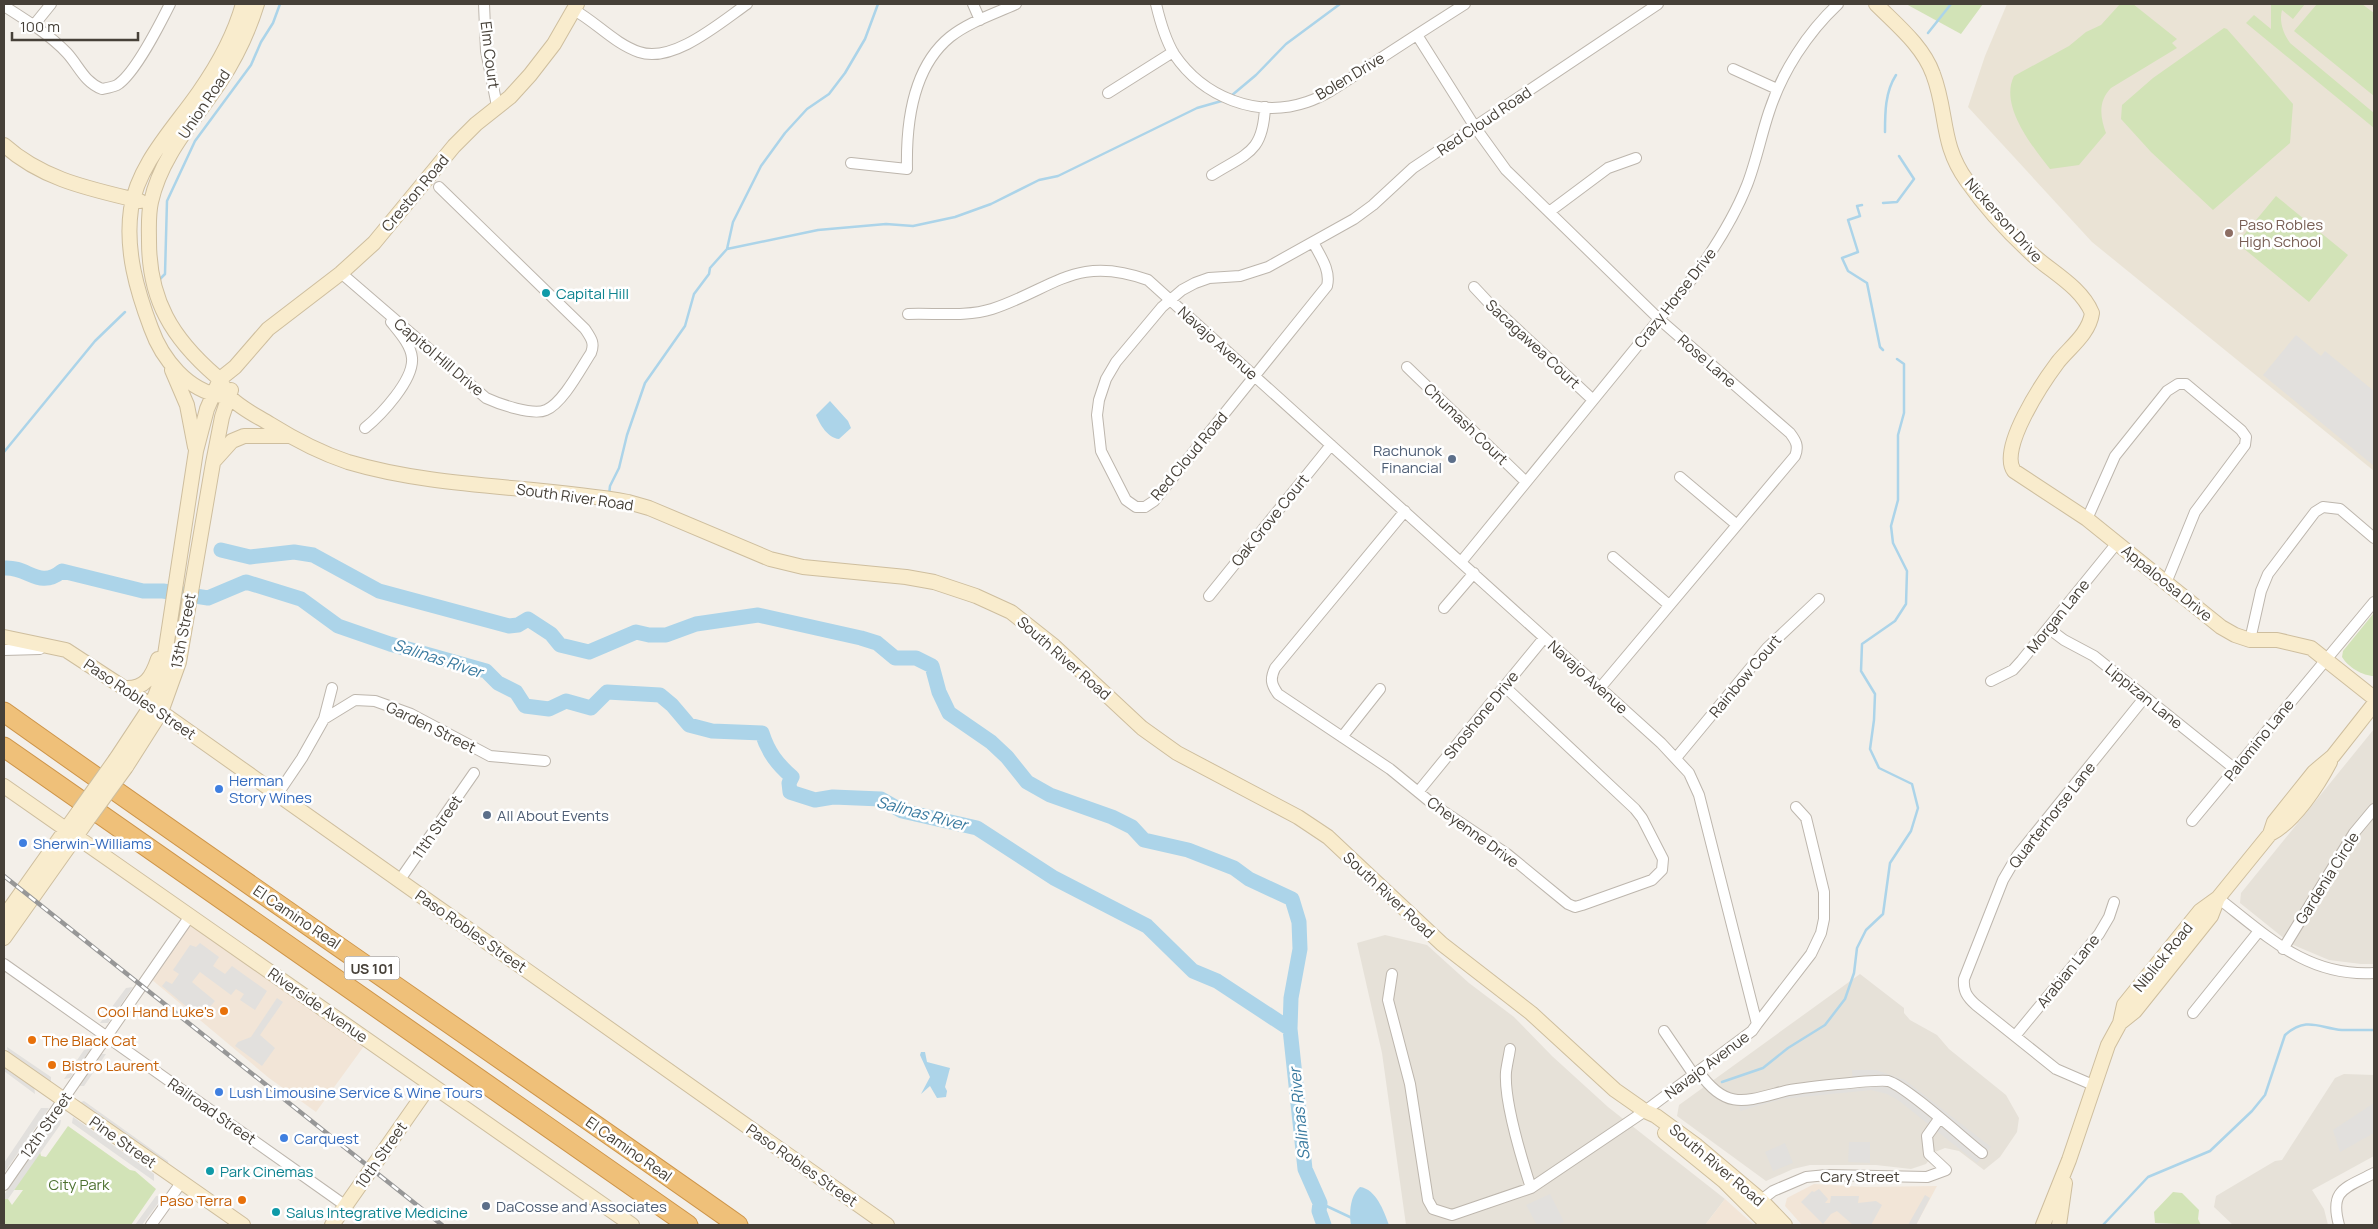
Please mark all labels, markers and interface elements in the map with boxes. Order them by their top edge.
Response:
scale bar [12,10,139,42]
text: 100 m [20,16,60,37]
street label: Elm Court [475,20,505,90]
street label: Bolen Drive [1312,47,1389,105]
street label: Union Road [173,65,235,143]
street label: Red Cloud Road [1433,82,1535,160]
street label: Creston Road [377,150,453,236]
street label: Nickerson Drive [1960,173,2048,267]
place label: Paso Robles High School [2239,214,2323,252]
marker: Paso Robles High School [2223,227,2235,239]
street label: Crazy Horse Drive [1629,243,1721,352]
place label: Capital Hill [556,283,629,304]
marker: Capital Hill [540,287,552,299]
street label: Sacagawea Court [1481,295,1585,393]
street label: Navajo Avenue [1174,301,1263,385]
street label: Capitol Hill Drive [390,313,489,401]
street label: Rose Lane [1673,330,1741,393]
street label: Chumash Court [1419,378,1513,470]
street label: Red Cloud Road [1146,407,1232,505]
place label: Rachunok Financial [1373,440,1443,478]
marker: Rachunok Financial [1446,453,1458,465]
street label: Oak Grove Court [1226,469,1314,571]
street label: South River Road [515,478,635,516]
street label: Appaloosa Drive [2117,540,2217,626]
street label: Morgan Lane [2022,575,2094,657]
street label: 13th Street [165,592,201,670]
street label: South River Road [1013,611,1115,705]
street label: Rainbow Court [1704,630,1786,722]
water label: Salinas River [390,633,488,684]
street label: Navajo Avenue [1544,635,1633,719]
street label: Paso Robles Street [80,654,200,744]
street label: Lippizan Lane [2101,658,2187,734]
street label: Shoshone Drive [1439,666,1523,764]
street label: Palomino Lane [2219,694,2299,785]
street label: Garden Street [383,696,479,758]
street label: Quarterhorse Lane [2004,757,2100,873]
place label: Herman Story Wines [229,770,312,808]
marker: Herman Story Wines [213,783,225,795]
water label: Salinas River [874,790,972,836]
street label: 11th Street [407,791,467,863]
street label: Cheyenne Drive [1423,791,1523,873]
place label: All About Events [497,805,609,826]
marker: All About Events [481,809,493,821]
street label: Gardenia Circle [2290,828,2364,928]
place label: Sherwin-Williams [33,833,152,854]
marker: Sherwin-Williams [17,837,29,849]
street label: South River Road [1339,847,1439,943]
street label: El Camino Real [249,880,345,954]
street label: Paso Robles Street [411,885,531,977]
street label: Niblick Road [2128,918,2198,996]
street label: Arabian Lane [2032,930,2104,1012]
road number: US 101 [344,956,400,980]
street label: Riverside Avenue [264,963,372,1047]
place label: Cool Hand Luke's [97,1001,214,1022]
marker: Cool Hand Luke's [218,1005,230,1017]
street label: Navajo Avenue [1660,1026,1754,1104]
place label: The Black Cat [42,1030,136,1051]
marker: The Black Cat [26,1034,38,1046]
place label: Bistro Laurent [62,1055,159,1076]
marker: Bistro Laurent [46,1059,58,1071]
water label: Salinas River [1283,1064,1315,1161]
street label: Railroad Street [164,1073,260,1149]
place label: Lush Limousine Service & Wine Tours [229,1082,483,1103]
marker: Lush Limousine Service & Wine Tours [213,1086,225,1098]
street label: 12th Street [15,1088,77,1162]
street label: Pine Street [85,1111,161,1173]
street label: El Camino Real [582,1111,676,1187]
street label: 10th Street [350,1117,412,1193]
street label: Paso Robles Street [742,1119,862,1211]
street label: South River Road [1665,1119,1769,1211]
place label: Carquest [294,1128,359,1149]
marker: Carquest [278,1132,290,1144]
place label: Park Cinemas [220,1161,314,1182]
marker: Park Cinemas [204,1165,216,1177]
street label: Cary Street [1820,1166,1900,1187]
park label: City Park [49,1174,110,1195]
place label: Paso Terra [160,1190,232,1211]
marker: Paso Terra [236,1194,248,1206]
place label: DaCosse and Associates [496,1196,667,1217]
marker: DaCosse and Associates [480,1200,492,1212]
place label: Salus Integrative Medicine [286,1202,468,1223]
marker: Salus Integrative Medicine [270,1206,282,1218]

